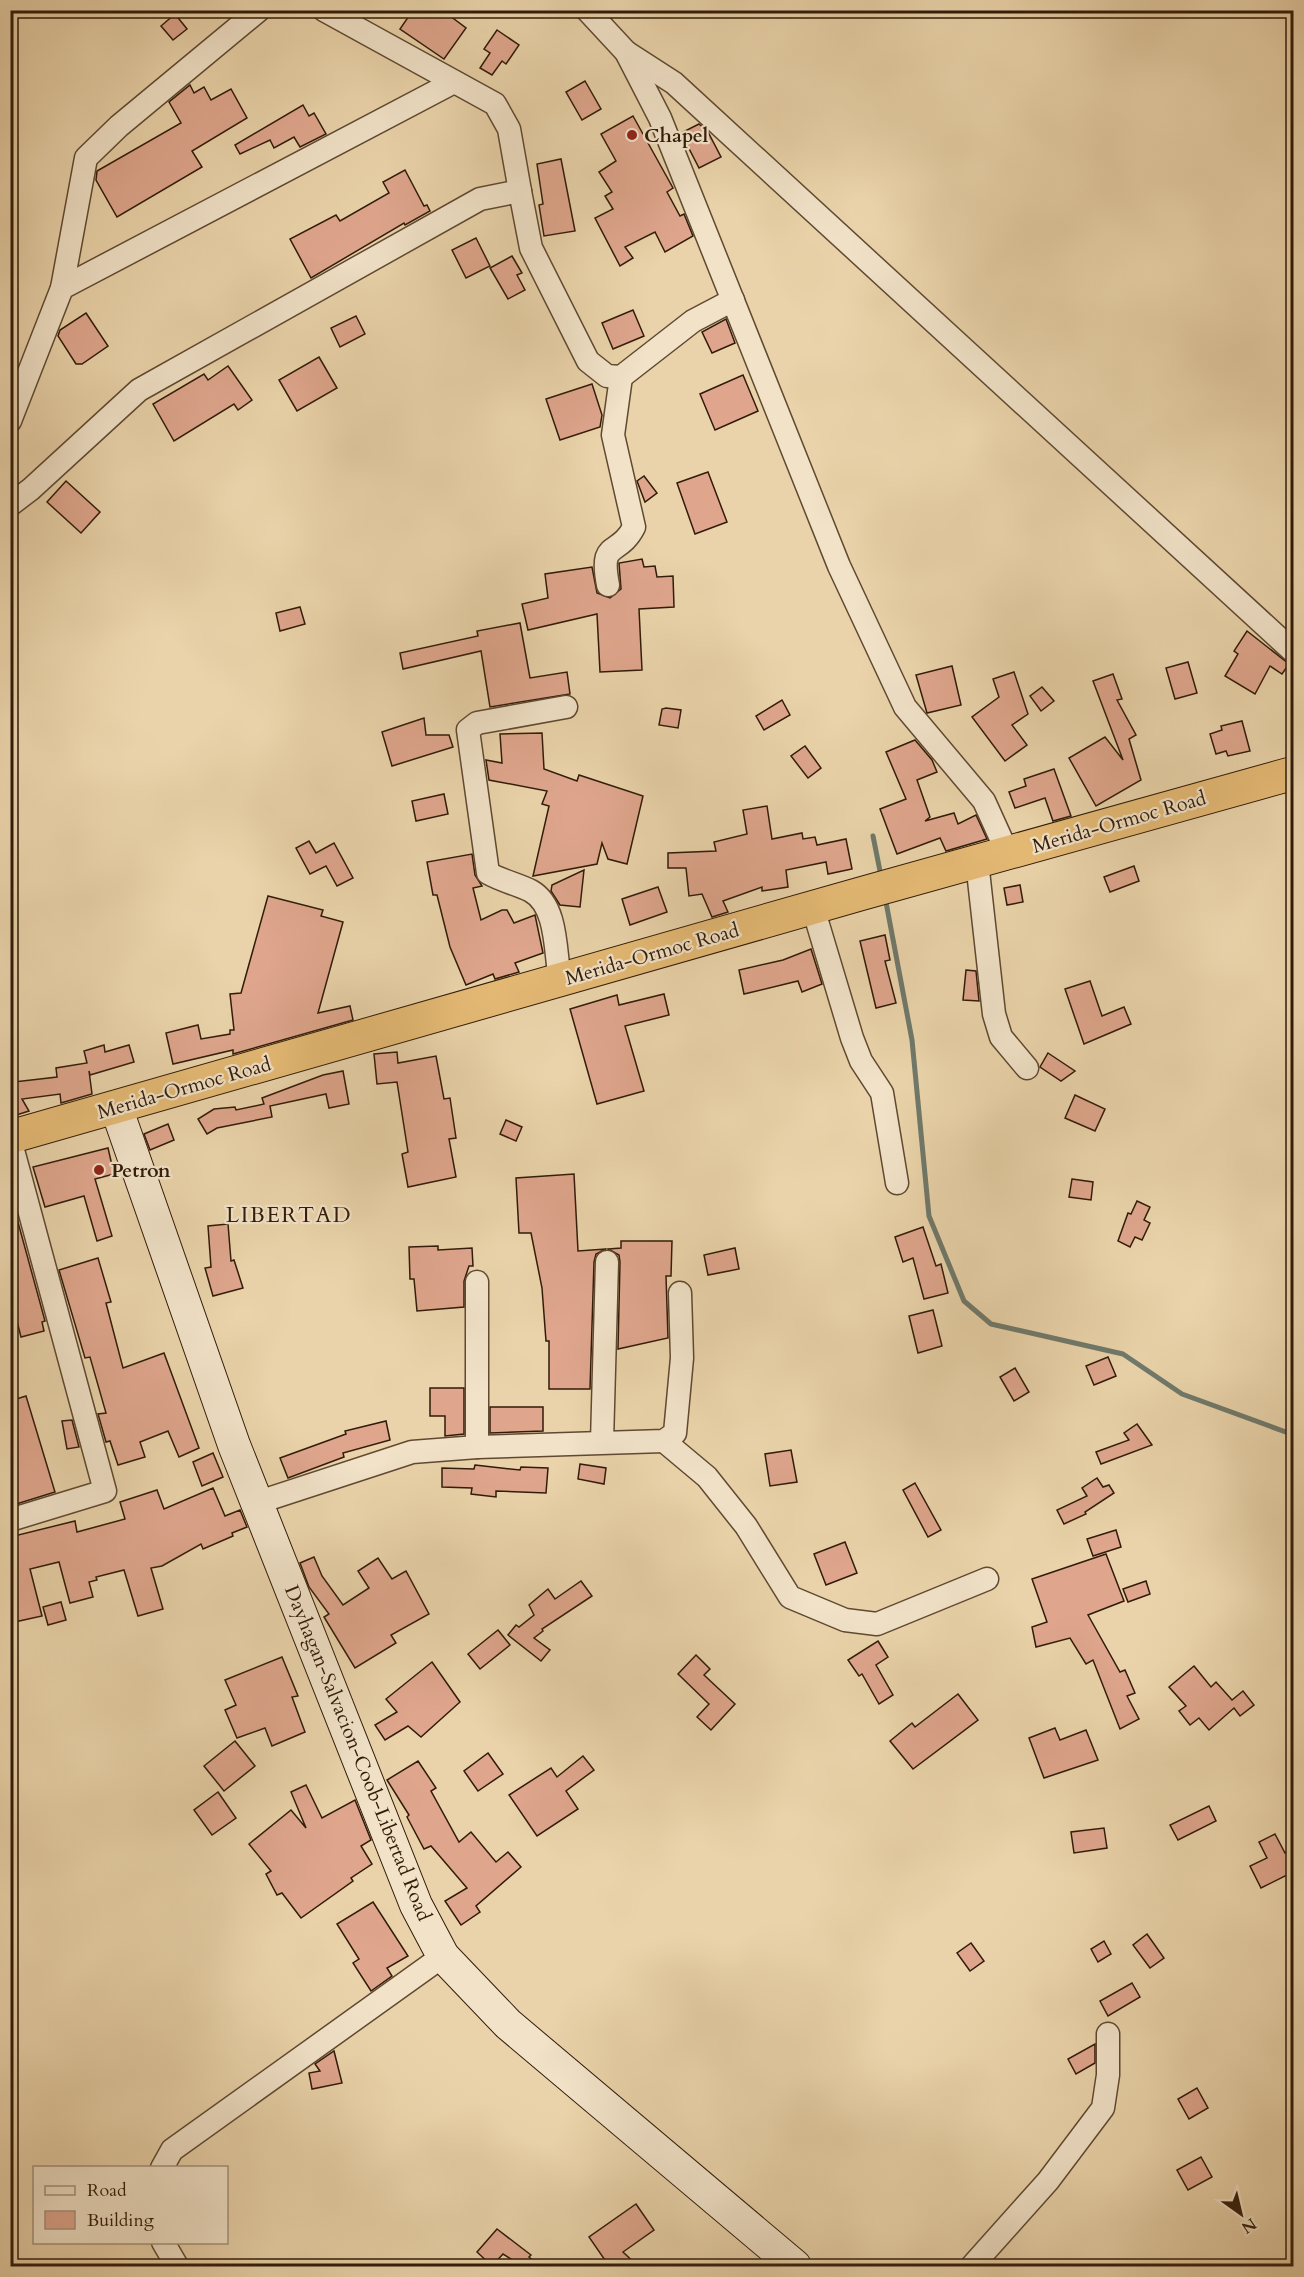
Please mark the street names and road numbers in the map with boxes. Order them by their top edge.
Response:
street label: Merida-Ormoc Road [1029,784,1209,860]
street label: Merida-Ormoc Road [562,916,742,992]
street label: Merida-Ormoc Road [94,1050,274,1126]
street label: Dayhagan-Salvacion-Coob-Libertad Road [278,1581,438,1925]

